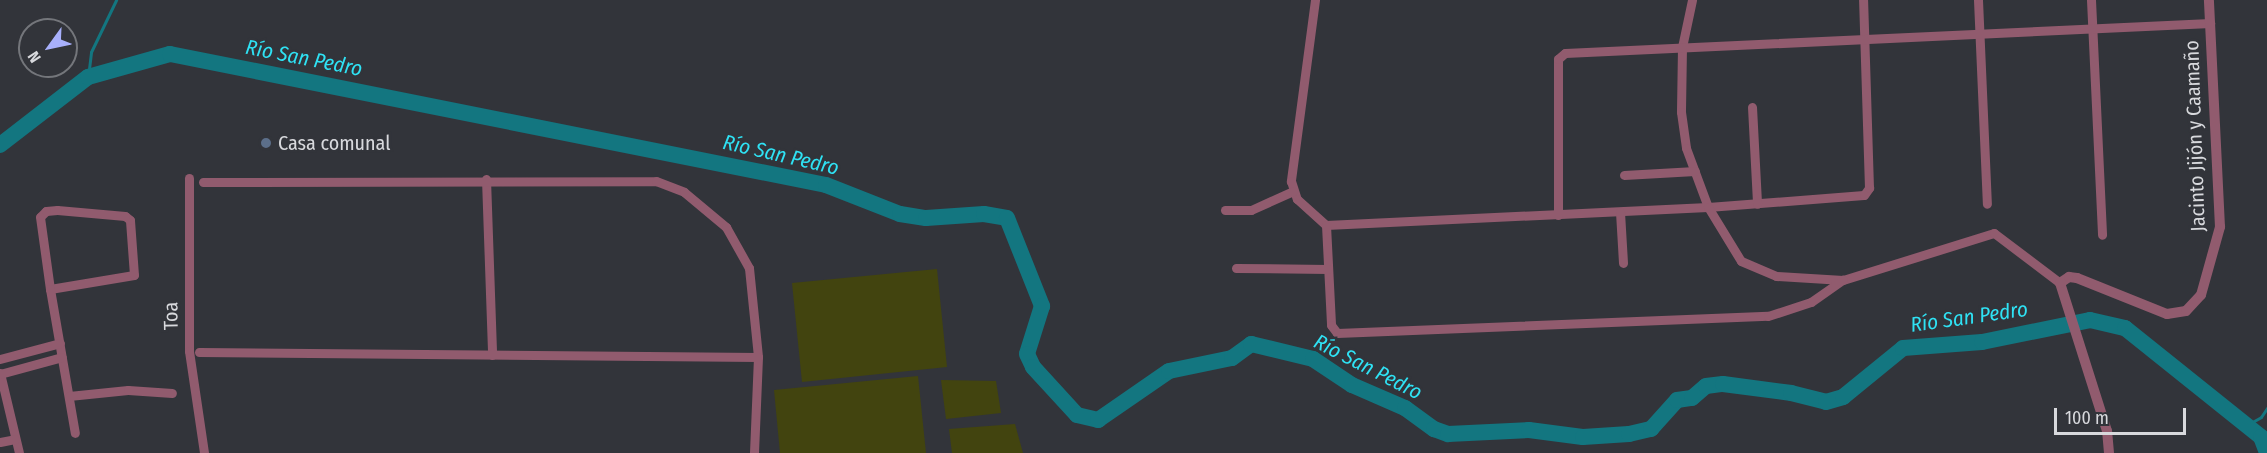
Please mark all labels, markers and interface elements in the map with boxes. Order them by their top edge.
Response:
north arrow [18,18,78,78]
water label: Río San Pedro [244,34,364,82]
street label: Jacinto Jijón y Caamaño [2180,40,2210,232]
text: N [24,48,45,66]
water label: Río San Pedro [721,129,841,181]
place label: Casa comunal [278,131,390,155]
marker: Casa comunal [259,136,273,150]
water label: Río San Pedro [1909,296,2029,338]
street label: Toa [159,302,183,330]
water label: Río San Pedro [1310,329,1426,405]
scale bar [2057,396,2189,434]
text: 100 m [2065,407,2109,429]

